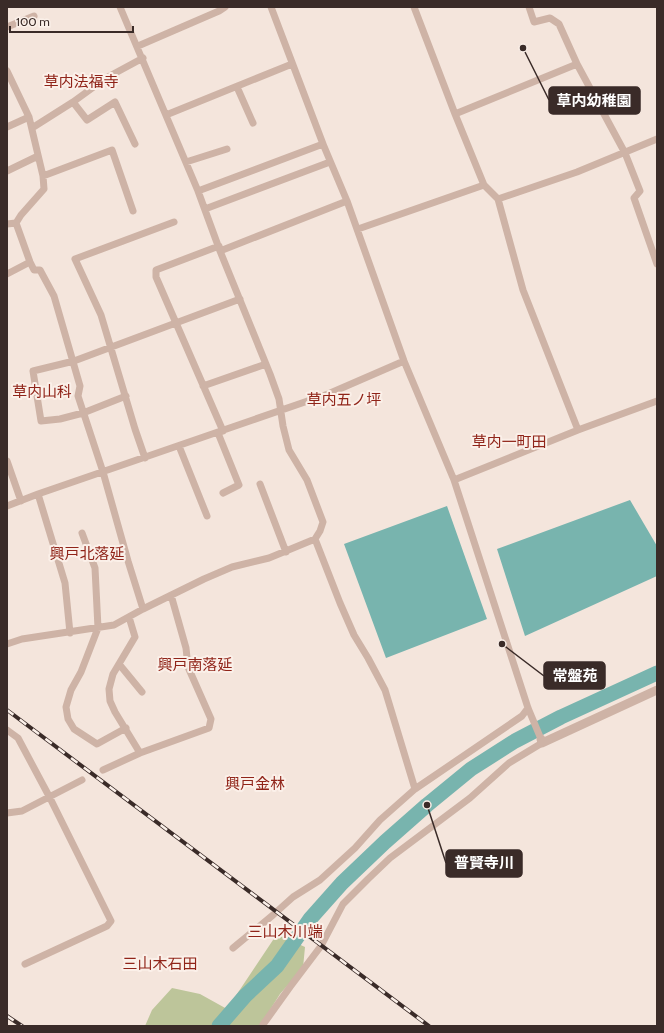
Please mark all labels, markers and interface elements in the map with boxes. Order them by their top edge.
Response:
scale bar [10,8,133,34]
text: 100 m [16,14,50,29]
district label: 草内法福寺 [43,73,119,91]
callout: 草内幼稚園 [549,87,640,114]
text: 草内幼稚園 [556,92,632,110]
district label: 草内山科 [12,383,72,401]
district label: 草内五ノ坪 [306,391,382,409]
district label: 草内一町田 [471,433,547,451]
district label: 興戸北落延 [49,545,125,563]
district label: 興戸南落延 [157,656,233,674]
callout: 常盤苑 [544,662,605,689]
text: 常盤苑 [552,667,598,685]
district label: 興戸金林 [225,775,285,793]
callout: 普賢寺川 [446,850,522,877]
text: 普賢寺川 [454,854,514,872]
district label: 三山木川端 [247,923,323,941]
district label: 三山木石田 [122,955,198,973]

